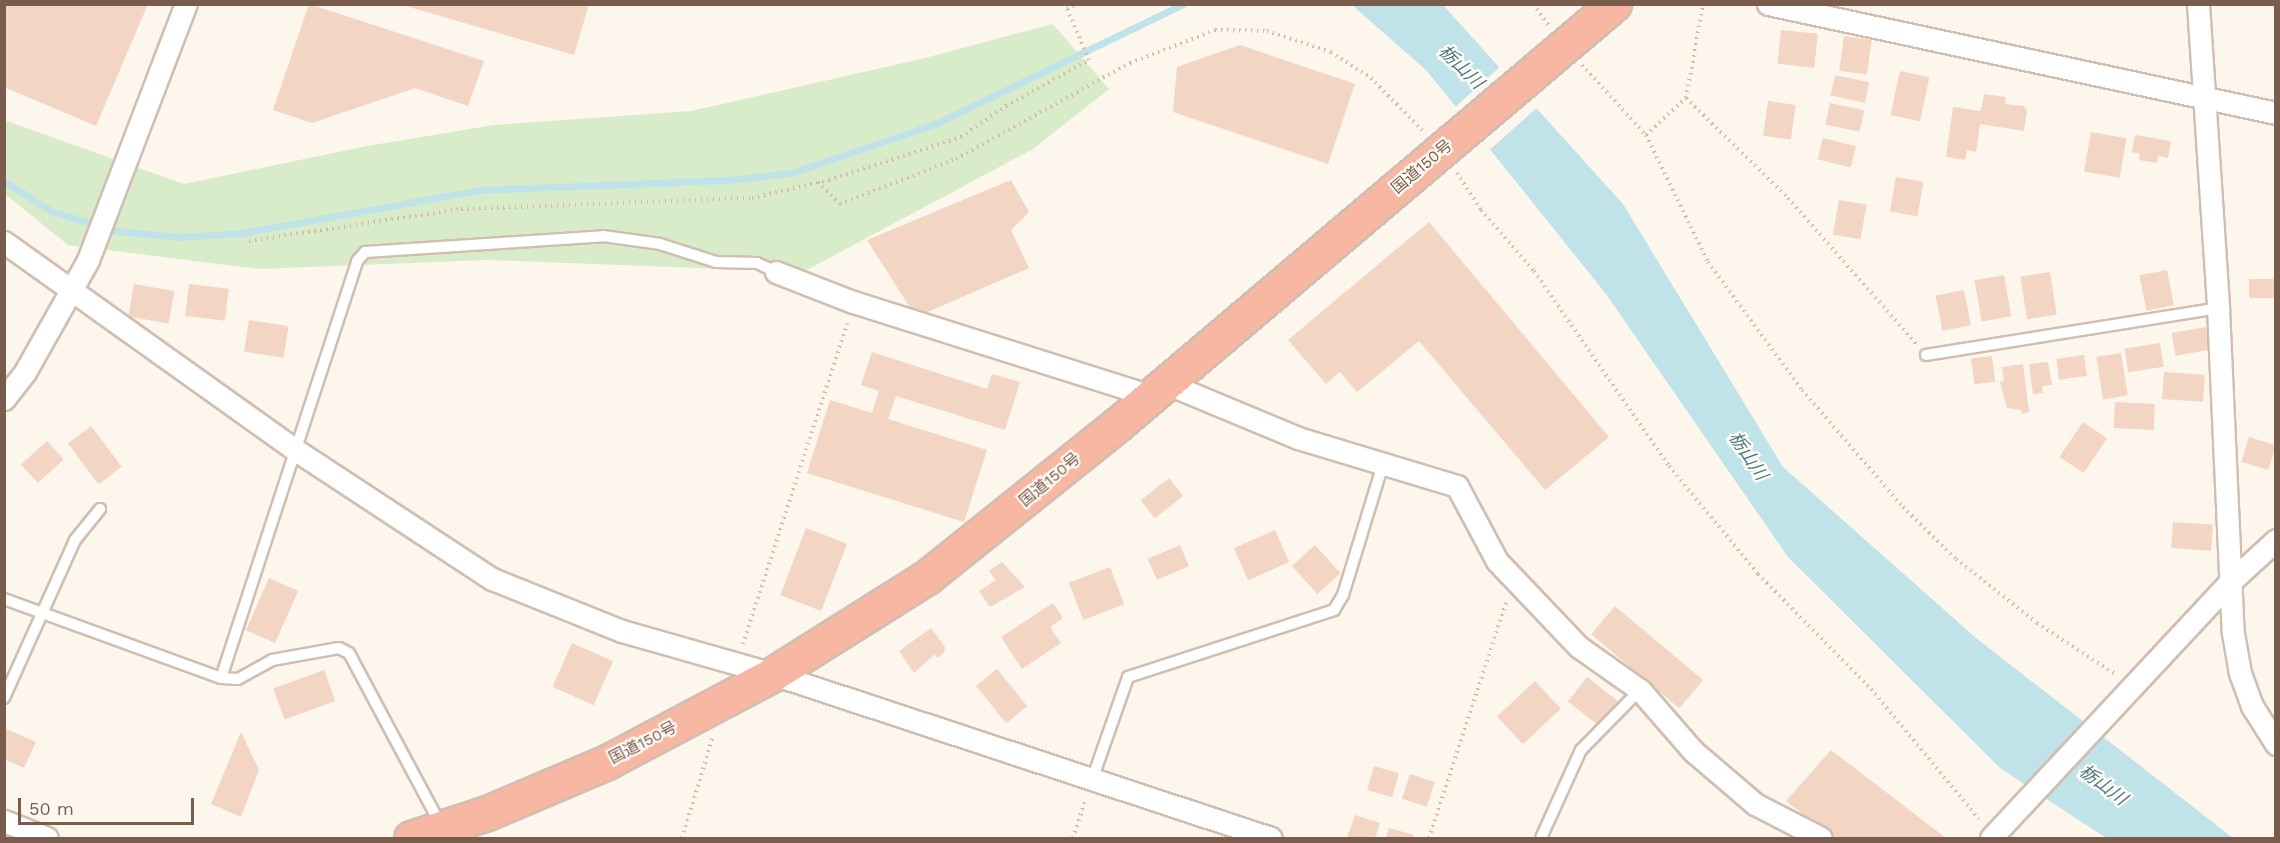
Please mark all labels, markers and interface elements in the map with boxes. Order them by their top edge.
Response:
water label: 栃山川 [1434,40,1488,94]
street label: 国道150号 [1388,136,1456,198]
water label: 栃山川 [1724,428,1772,484]
street label: 国道150号 [1016,449,1084,511]
street label: 国道150号 [606,718,680,768]
water label: 栃山川 [2075,760,2131,810]
scale bar [21,786,196,824]
text: 50 m [29,798,74,819]

